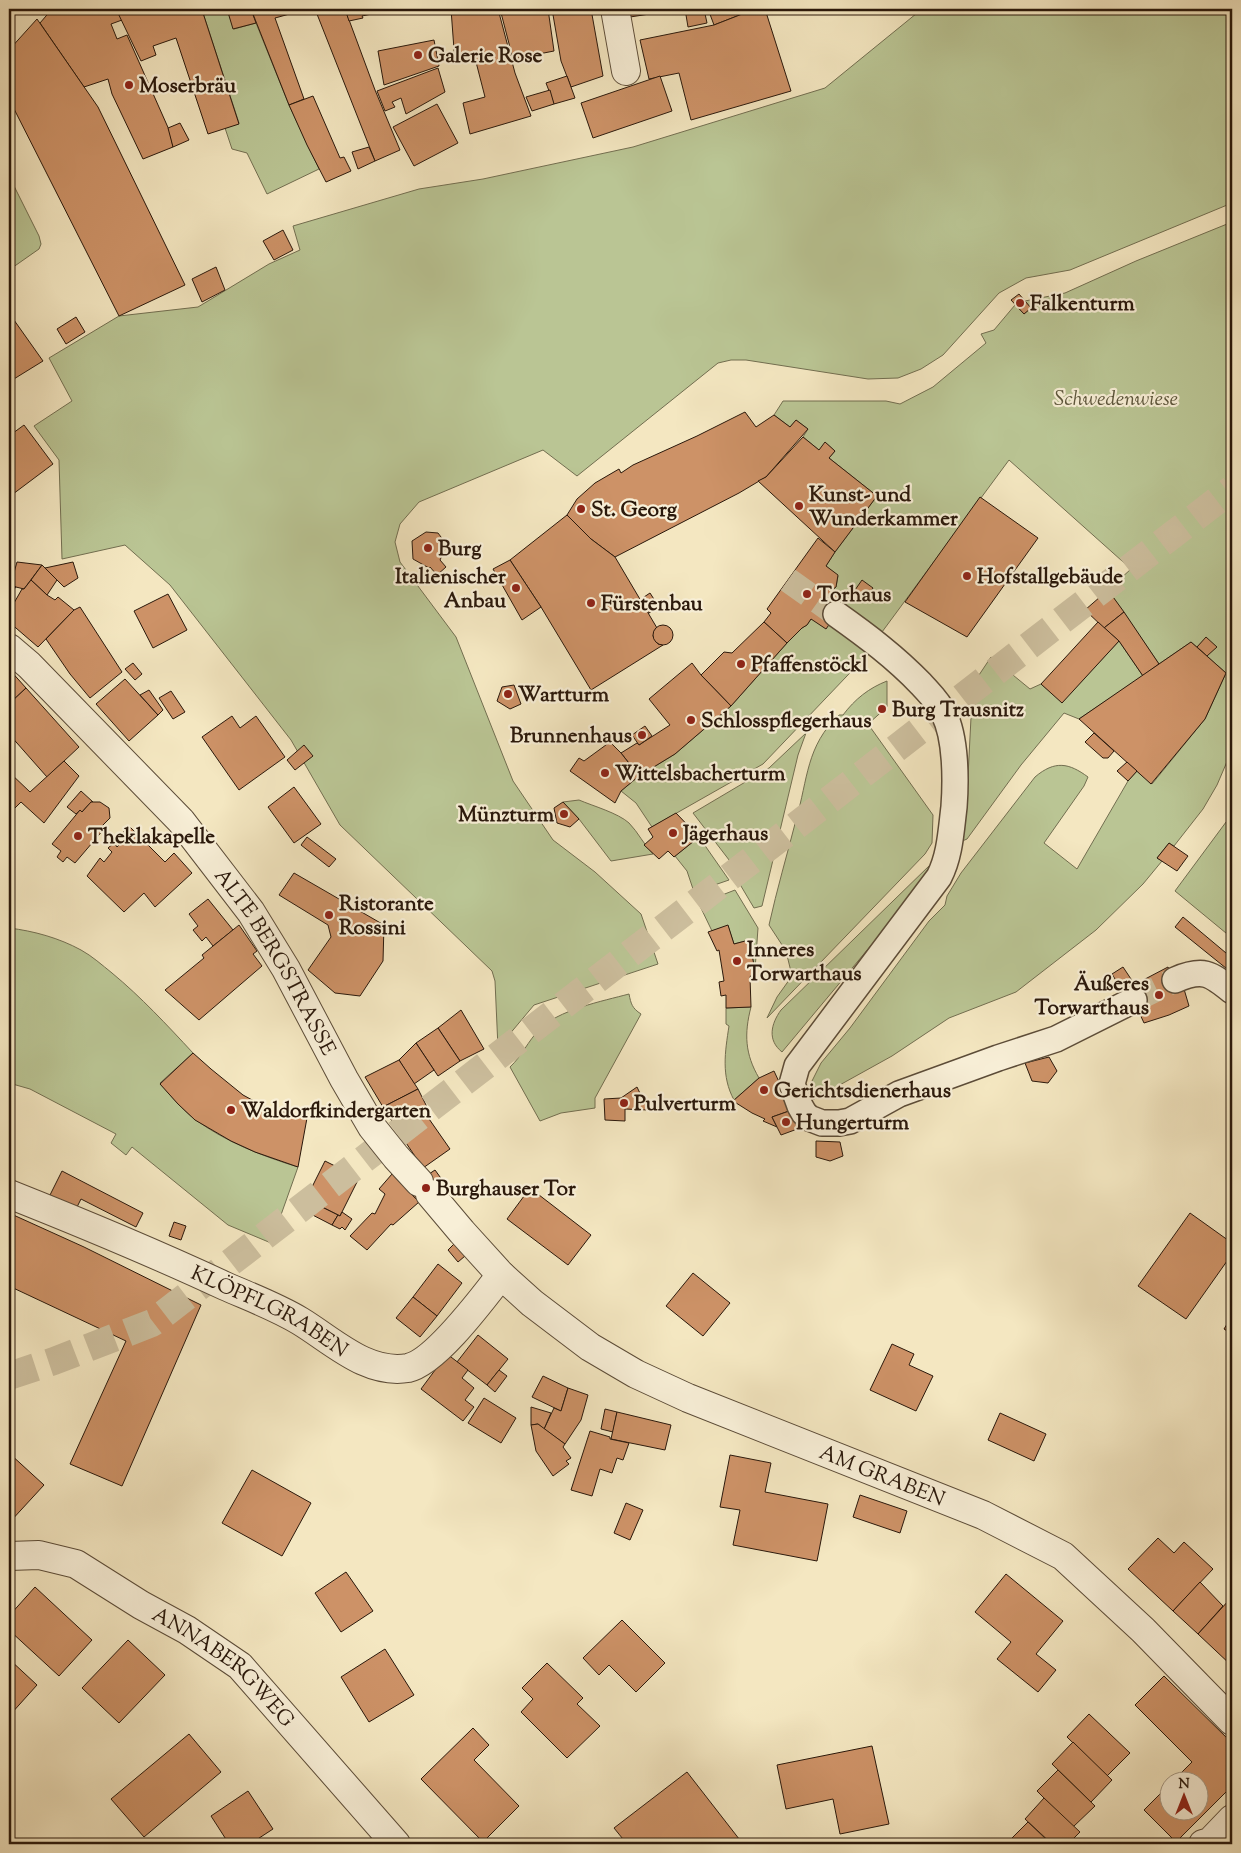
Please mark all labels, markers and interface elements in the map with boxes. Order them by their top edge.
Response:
place label: Galerie Rose [428,42,542,72]
marker: Galerie Rose [412,49,424,61]
place label: Moserbräu [139,72,237,102]
marker: Moserbräu [123,79,135,91]
place label: Falkenturm [1030,290,1135,320]
marker: Falkenturm [1014,297,1026,309]
park label: Schwedenwiese [1054,385,1178,415]
place label: Kunst- und Wunderkammer [809,481,958,535]
place label: St. Georg [591,496,678,526]
marker: Kunst- und Wunderkammer [793,500,805,512]
marker: St. Georg [575,503,587,515]
place label: Burg [438,535,482,565]
marker: Burg [422,542,434,554]
place label: Italienischer Anbau [395,563,507,617]
place label: Hofstallgebäude [977,563,1123,593]
marker: Hofstallgebäude [961,570,973,582]
place label: Torhaus [817,581,891,611]
marker: Italienischer Anbau [510,582,522,594]
marker: Torhaus [801,588,813,600]
place label: Fürstenbau [601,590,704,620]
marker: Fürstenbau [585,597,597,609]
place label: Pfaffenstöckl [751,651,868,681]
marker: Pfaffenstöckl [735,658,747,670]
place label: Wartturm [518,681,610,711]
marker: Wartturm [502,688,514,700]
place label: Burg Trausnitz [892,696,1024,726]
marker: Burg Trausnitz [876,703,888,715]
place label: Schlosspflegerhaus [701,707,871,737]
marker: Schlosspflegerhaus [685,714,697,726]
place label: Brunnenhaus [510,722,632,752]
marker: Brunnenhaus [636,729,648,741]
place label: Wittelsbacherturm [615,760,786,790]
marker: Wittelsbacherturm [599,767,611,779]
place label: Münzturm [458,801,555,831]
marker: Münzturm [558,808,570,820]
place label: Jägerhaus [681,820,768,850]
place label: Theklakapelle [88,823,215,853]
marker: Jägerhaus [667,827,679,839]
marker: Theklakapelle [72,830,84,842]
street label: ALTE BERGSTRASSE [206,863,342,1062]
place label: Ristorante Rossini [339,890,434,944]
marker: Ristorante Rossini [323,909,335,921]
place label: Inneres Torwarthaus [747,936,862,990]
marker: Inneres Torwarthaus [731,955,743,967]
place label: Äußeres Torwarthaus [1035,970,1149,1024]
marker: Äußeres Torwarthaus [1153,989,1165,1001]
place label: Gerichtsdienerhaus [774,1077,951,1107]
marker: Gerichtsdienerhaus [758,1084,770,1096]
place label: Pulverturm [634,1090,736,1120]
place label: Waldorfkindergarten [241,1097,432,1127]
marker: Pulverturm [618,1097,630,1109]
marker: Waldorfkindergarten [225,1104,237,1116]
place label: Hungerturm [796,1109,910,1139]
marker: Hungerturm [780,1116,792,1128]
place label: Burghauser Tor [436,1175,576,1205]
marker: Burghauser Tor [420,1182,432,1194]
street label: KLÖPFLGRABEN [185,1259,353,1366]
street label: AM GRABEN [814,1439,949,1515]
street label: ANNABERGWEG [146,1601,300,1735]
north arrow [1158,1770,1208,1820]
text: N [1178,1775,1190,1795]

